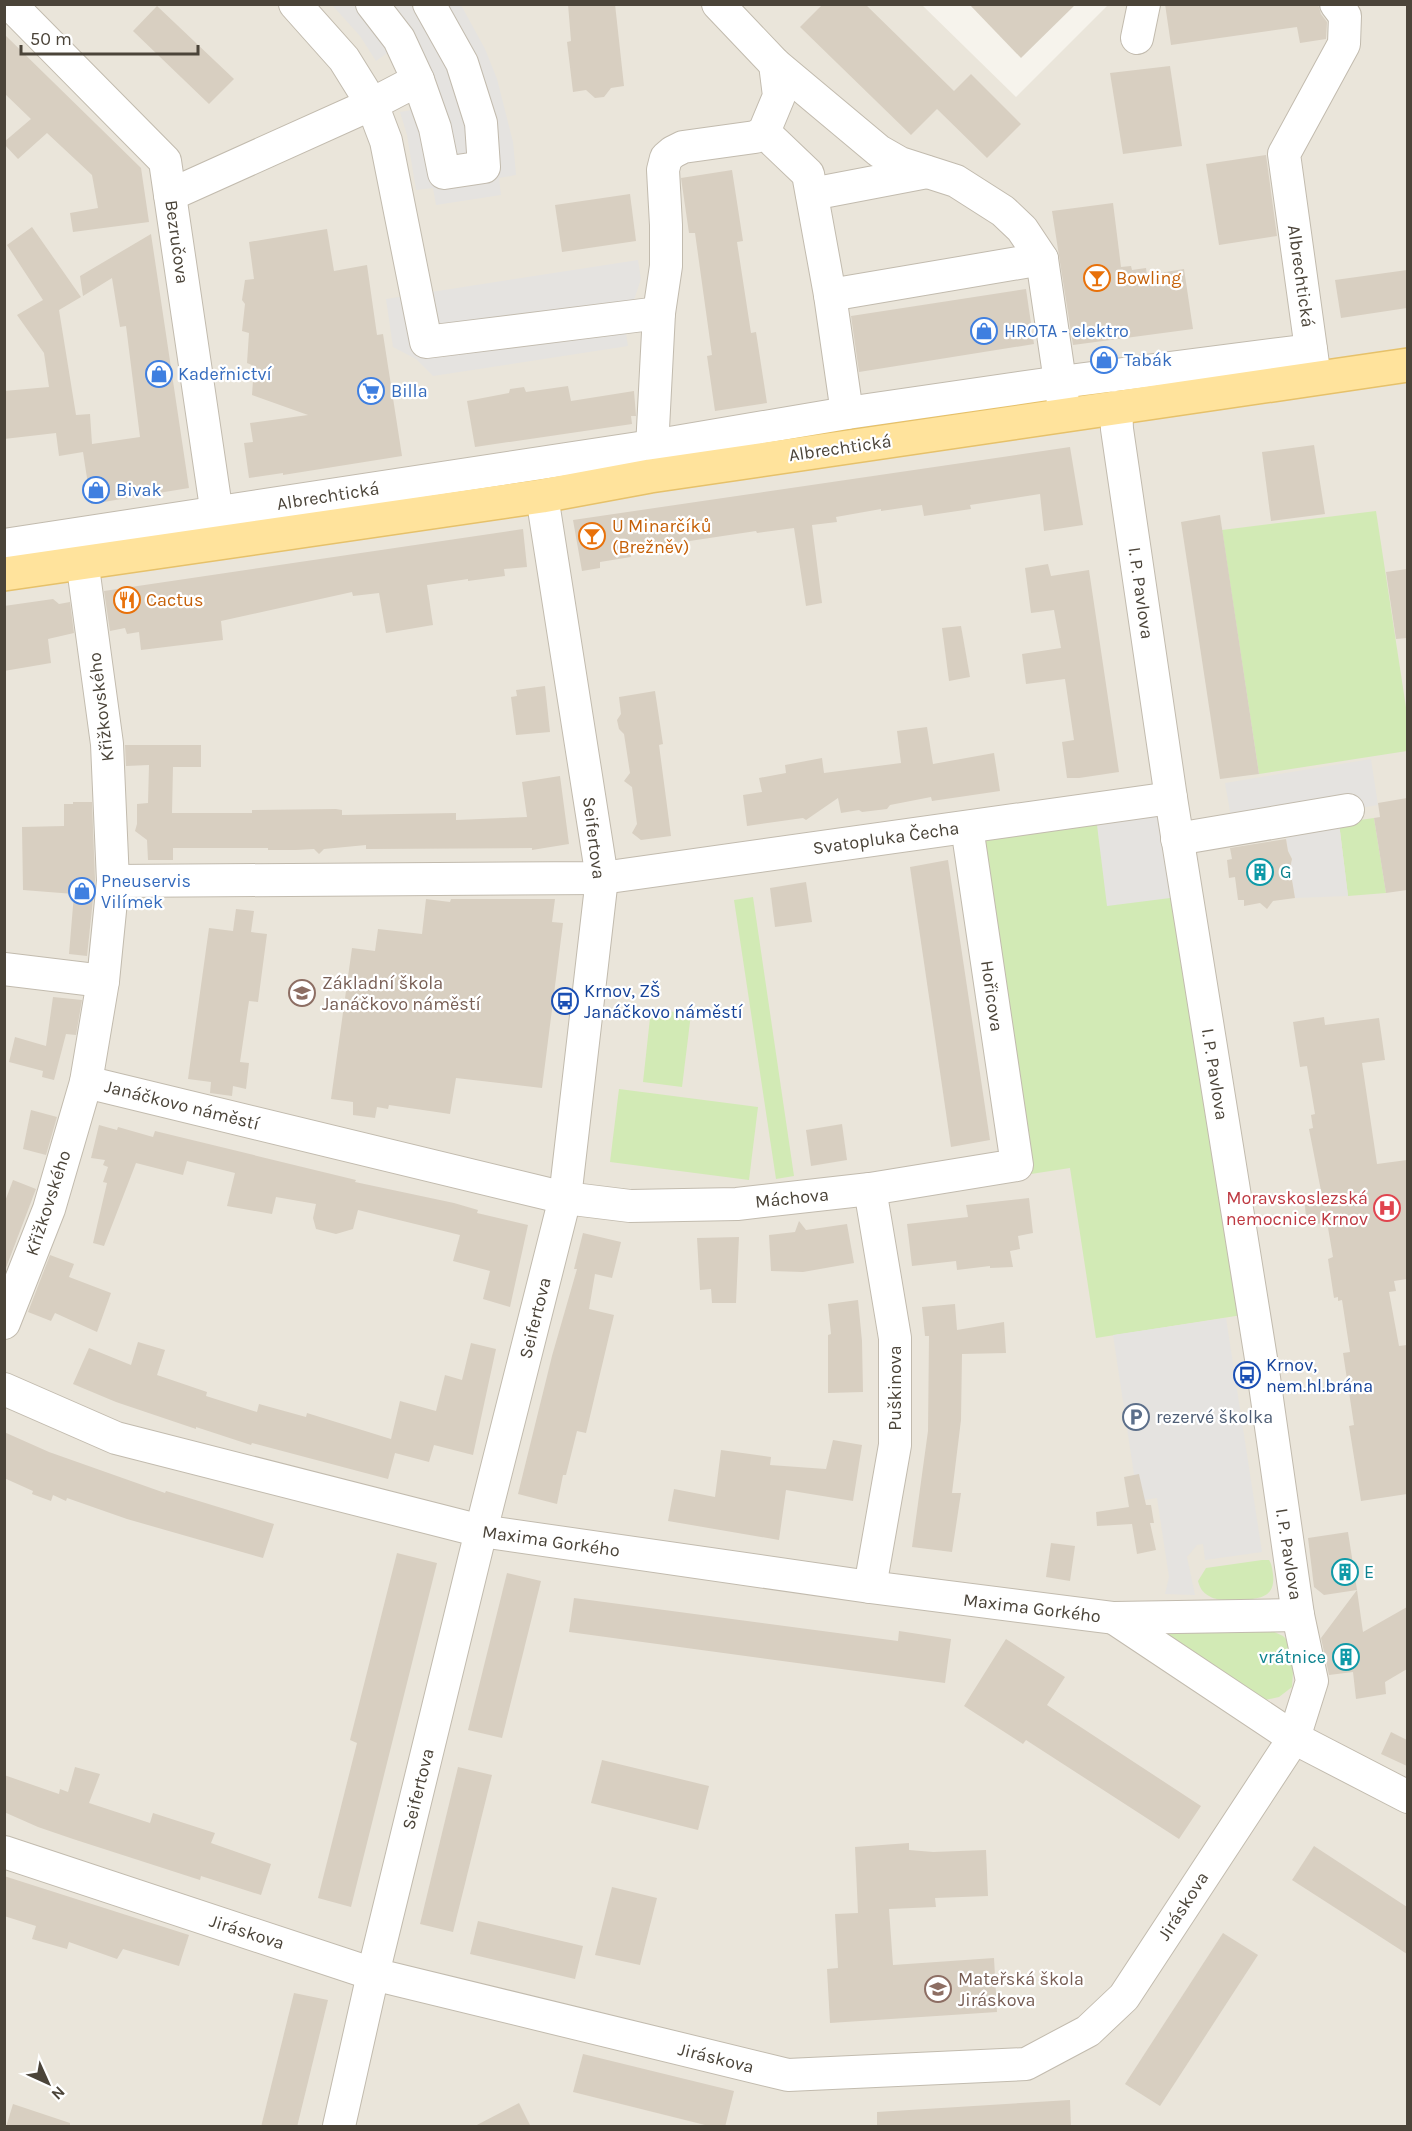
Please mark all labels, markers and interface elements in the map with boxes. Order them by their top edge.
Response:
scale bar [21,18,198,56]
text: 50 m [30,28,72,50]
street label: Bezručova [160,199,194,285]
street label: Albrechtická [1283,223,1319,329]
bar icon: Bowling [1082,263,1112,293]
place label: Bowling [1116,267,1182,289]
shop icon: HROTA - elektro [969,316,999,346]
place label: HROTA - elektro [1004,320,1129,342]
shop icon: Tabák [1089,345,1119,375]
place label: Tabák [1124,349,1172,371]
shop icon: Kadeřnictví [144,359,174,389]
place label: Kadeřnictví [178,363,273,385]
supermarket icon: Billa [356,376,386,406]
place label: Billa [391,380,428,402]
street label: Albrechtická [787,430,893,466]
shop icon: Bivak [81,475,111,505]
street label: Albrechtická [275,477,381,515]
place label: Bivak [116,479,162,501]
place label: U Minarčíků (Brežněv) [612,515,712,558]
bar icon: U Minarčíků (Brežněv) [577,521,607,551]
street label: I. P. Pavlova [1124,546,1158,640]
restaurant icon: Cactus [112,585,142,615]
place label: Cactus [146,589,203,611]
street label: Křižkovského [83,651,119,763]
street label: Seifertova [578,795,610,881]
street label: Svatopluka Čecha [811,817,961,859]
building icon: G [1245,857,1275,887]
place label: G [1280,861,1292,883]
place label: Pneuservis Vilímek [101,870,191,913]
shop icon: Pneuservis Vilímek [67,876,97,906]
street label: Hořicova [976,959,1008,1033]
place label: Základní škola Janáčkovo náměstí [322,972,481,1015]
school or university icon: Základní škola Janáčkovo náměstí [287,978,317,1008]
place label: Krnov, ZŠ Janáčkovo náměstí [584,980,743,1023]
bus stop icon: Krnov, ZŠ Janáčkovo náměstí [550,986,580,1016]
street label: I. P. Pavlova [1197,1026,1233,1122]
street label: Janáčkovo náměstí [102,1075,262,1135]
street label: Křižkovského [21,1147,75,1259]
street label: Máchova [754,1183,830,1213]
place label: Moravskoslezská nemocnice Krnov [1226,1187,1368,1230]
hospital icon: Moravskoslezská nemocnice Krnov [1372,1193,1402,1223]
street label: Seifertova [514,1275,556,1361]
street label: Puškinova [884,1345,906,1431]
place label: Krnov, nem.hl.brána [1266,1354,1373,1397]
bus stop icon: Krnov, nem.hl.brána [1232,1360,1262,1390]
parking icon: rezervé školka [1121,1402,1151,1432]
place label: rezervé školka [1156,1406,1273,1428]
street label: I. P. Pavlova [1271,1506,1307,1602]
street label: Maxima Gorkého [481,1520,621,1562]
building icon: E [1330,1557,1360,1587]
place label: E [1364,1561,1374,1583]
street label: Maxima Gorkého [962,1589,1102,1627]
building icon: vrátnice [1331,1642,1361,1672]
place label: vrátnice [1259,1646,1326,1668]
street label: Seifertova [397,1746,439,1832]
street label: Jiráskova [1153,1868,1213,1944]
street label: Jiráskova [207,1910,287,1954]
place label: Mateřská škola Jiráskova [958,1968,1084,2011]
school or university icon: Mateřská škola Jiráskova [923,1974,953,2004]
street label: Jiráskova [676,2038,756,2078]
north arrow [18,2053,78,2113]
text: N [47,2082,69,2104]

